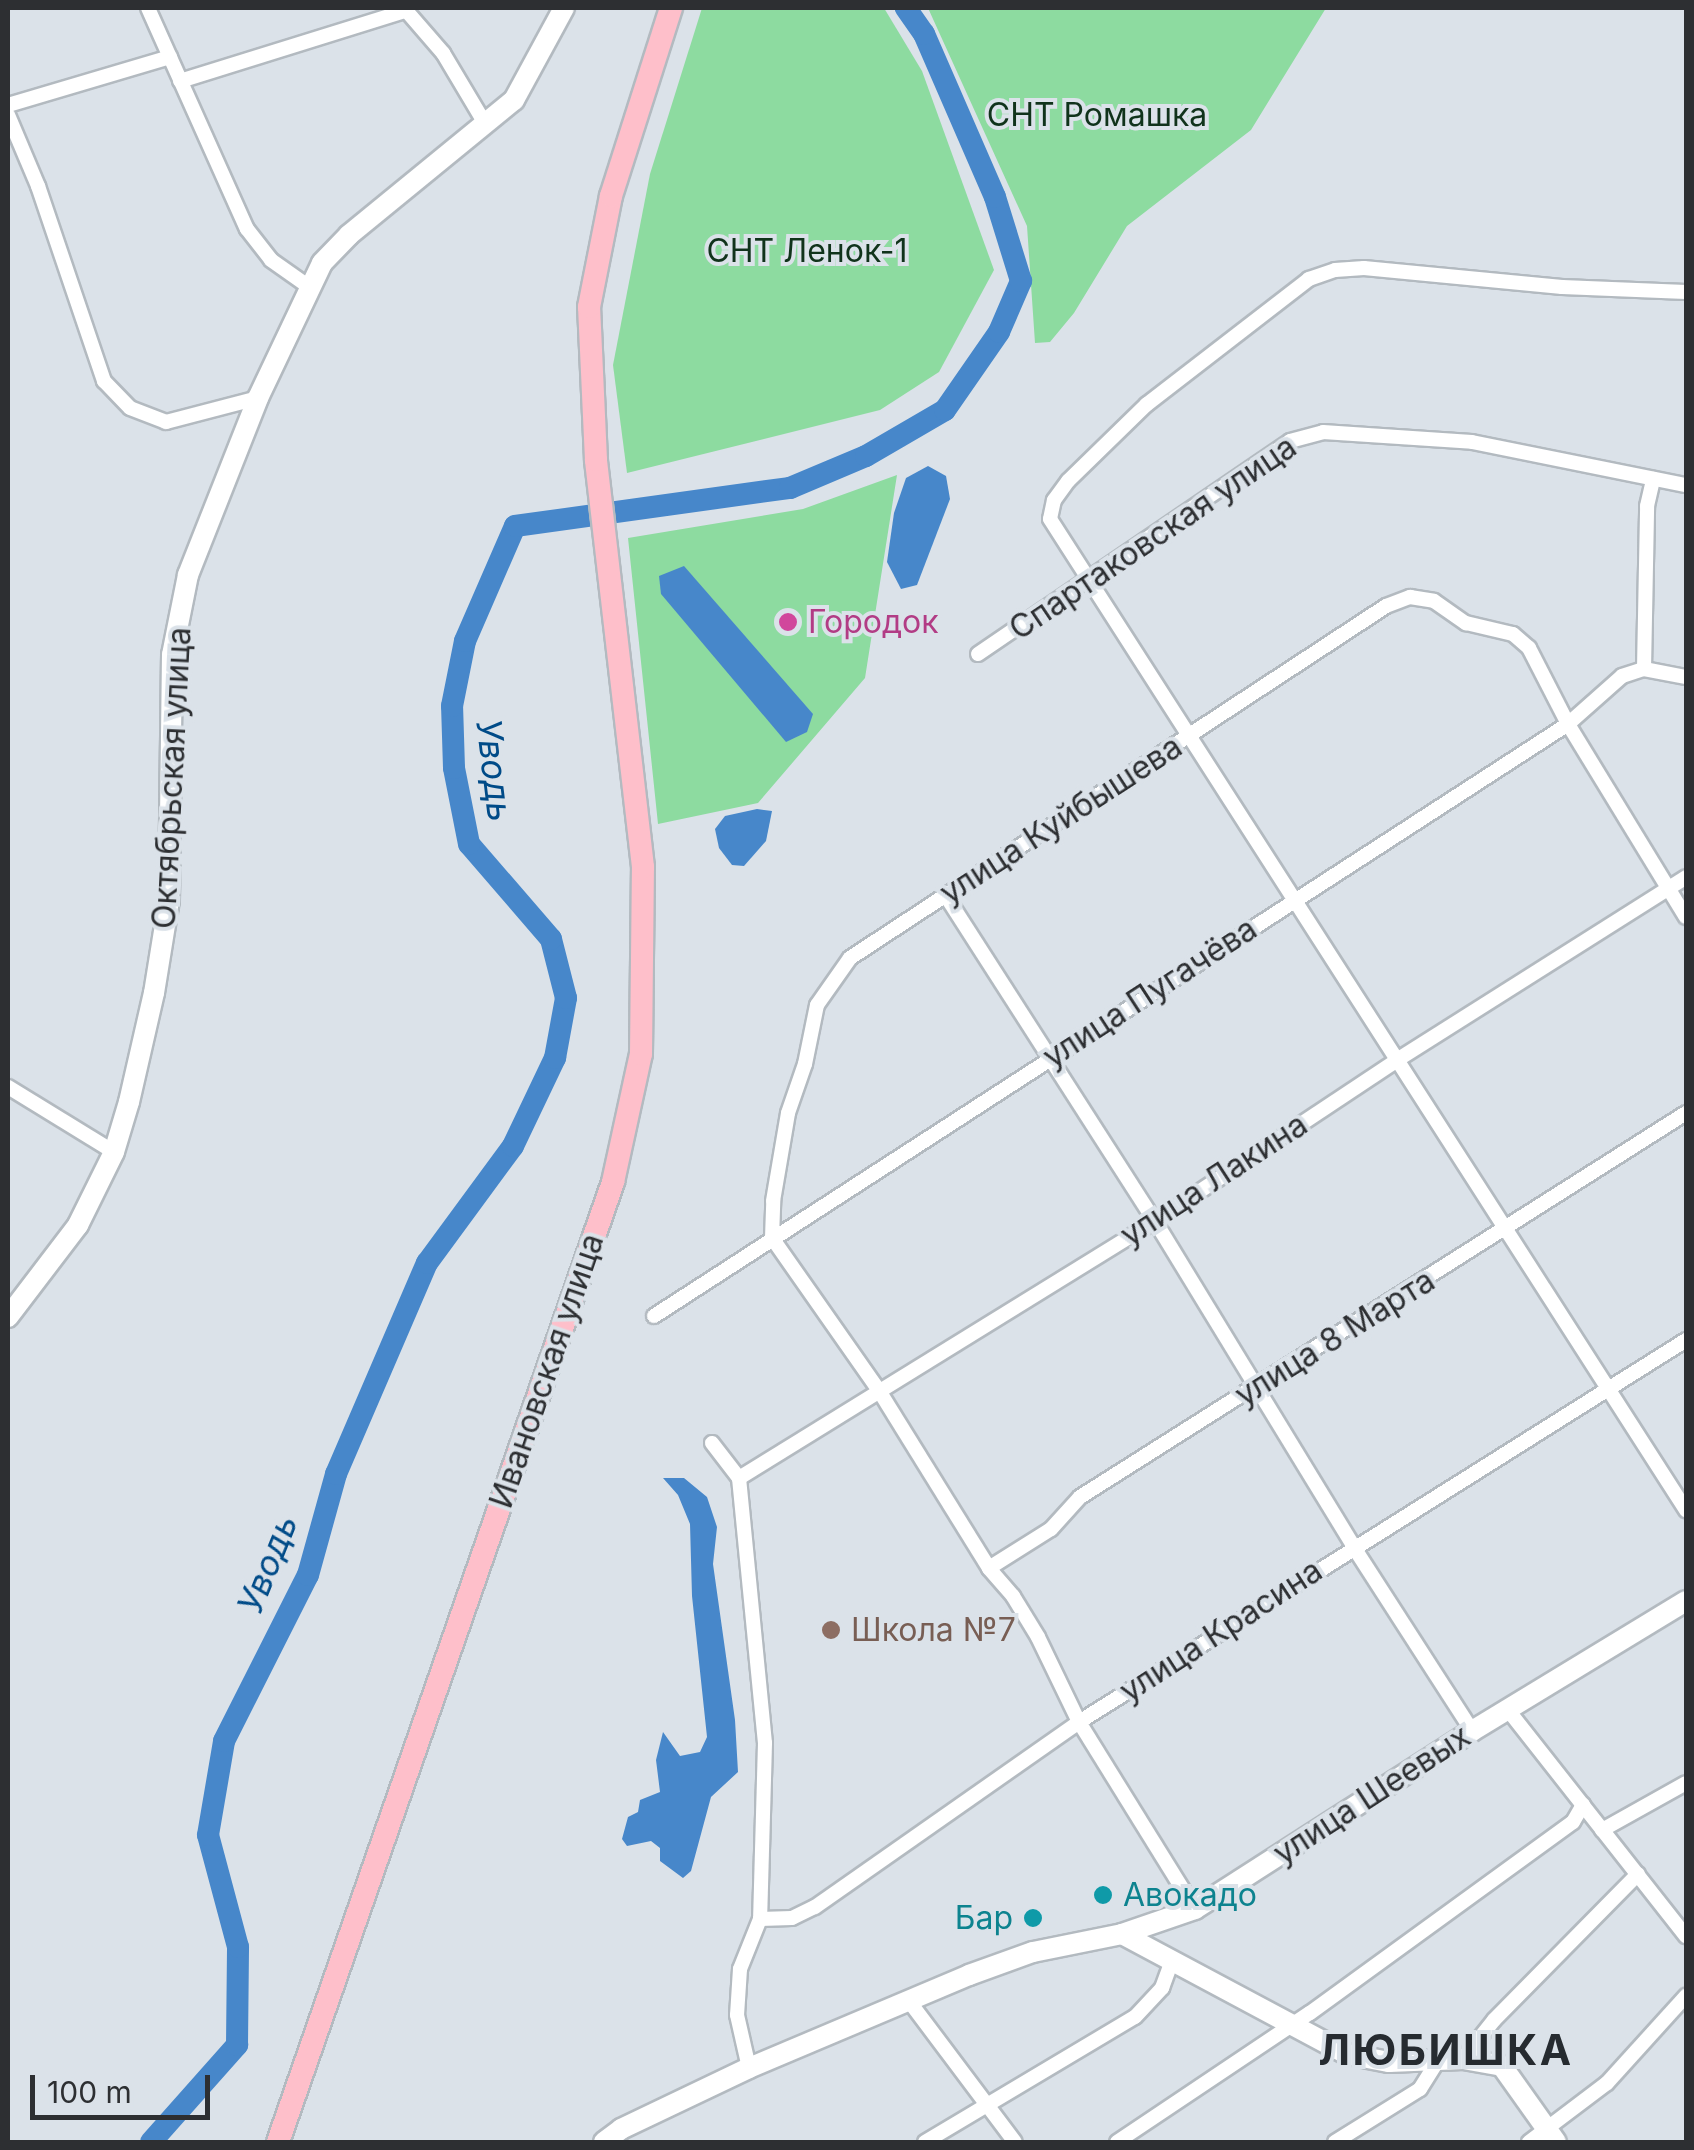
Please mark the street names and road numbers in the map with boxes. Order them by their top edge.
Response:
street label: Спартаковская улица [1002,428,1304,648]
street label: Октябрьская улица [145,626,199,930]
street label: улица Куйбышева [933,727,1189,913]
street label: улица Пугачёва [1036,910,1264,1076]
street label: улица Лакина [1113,1105,1315,1255]
street label: Ивановская улица [482,1229,612,1513]
street label: улица 8 Марта [1228,1261,1442,1415]
street label: улица Красина [1113,1551,1329,1711]
street label: улица Шеевых [1266,1717,1478,1873]

